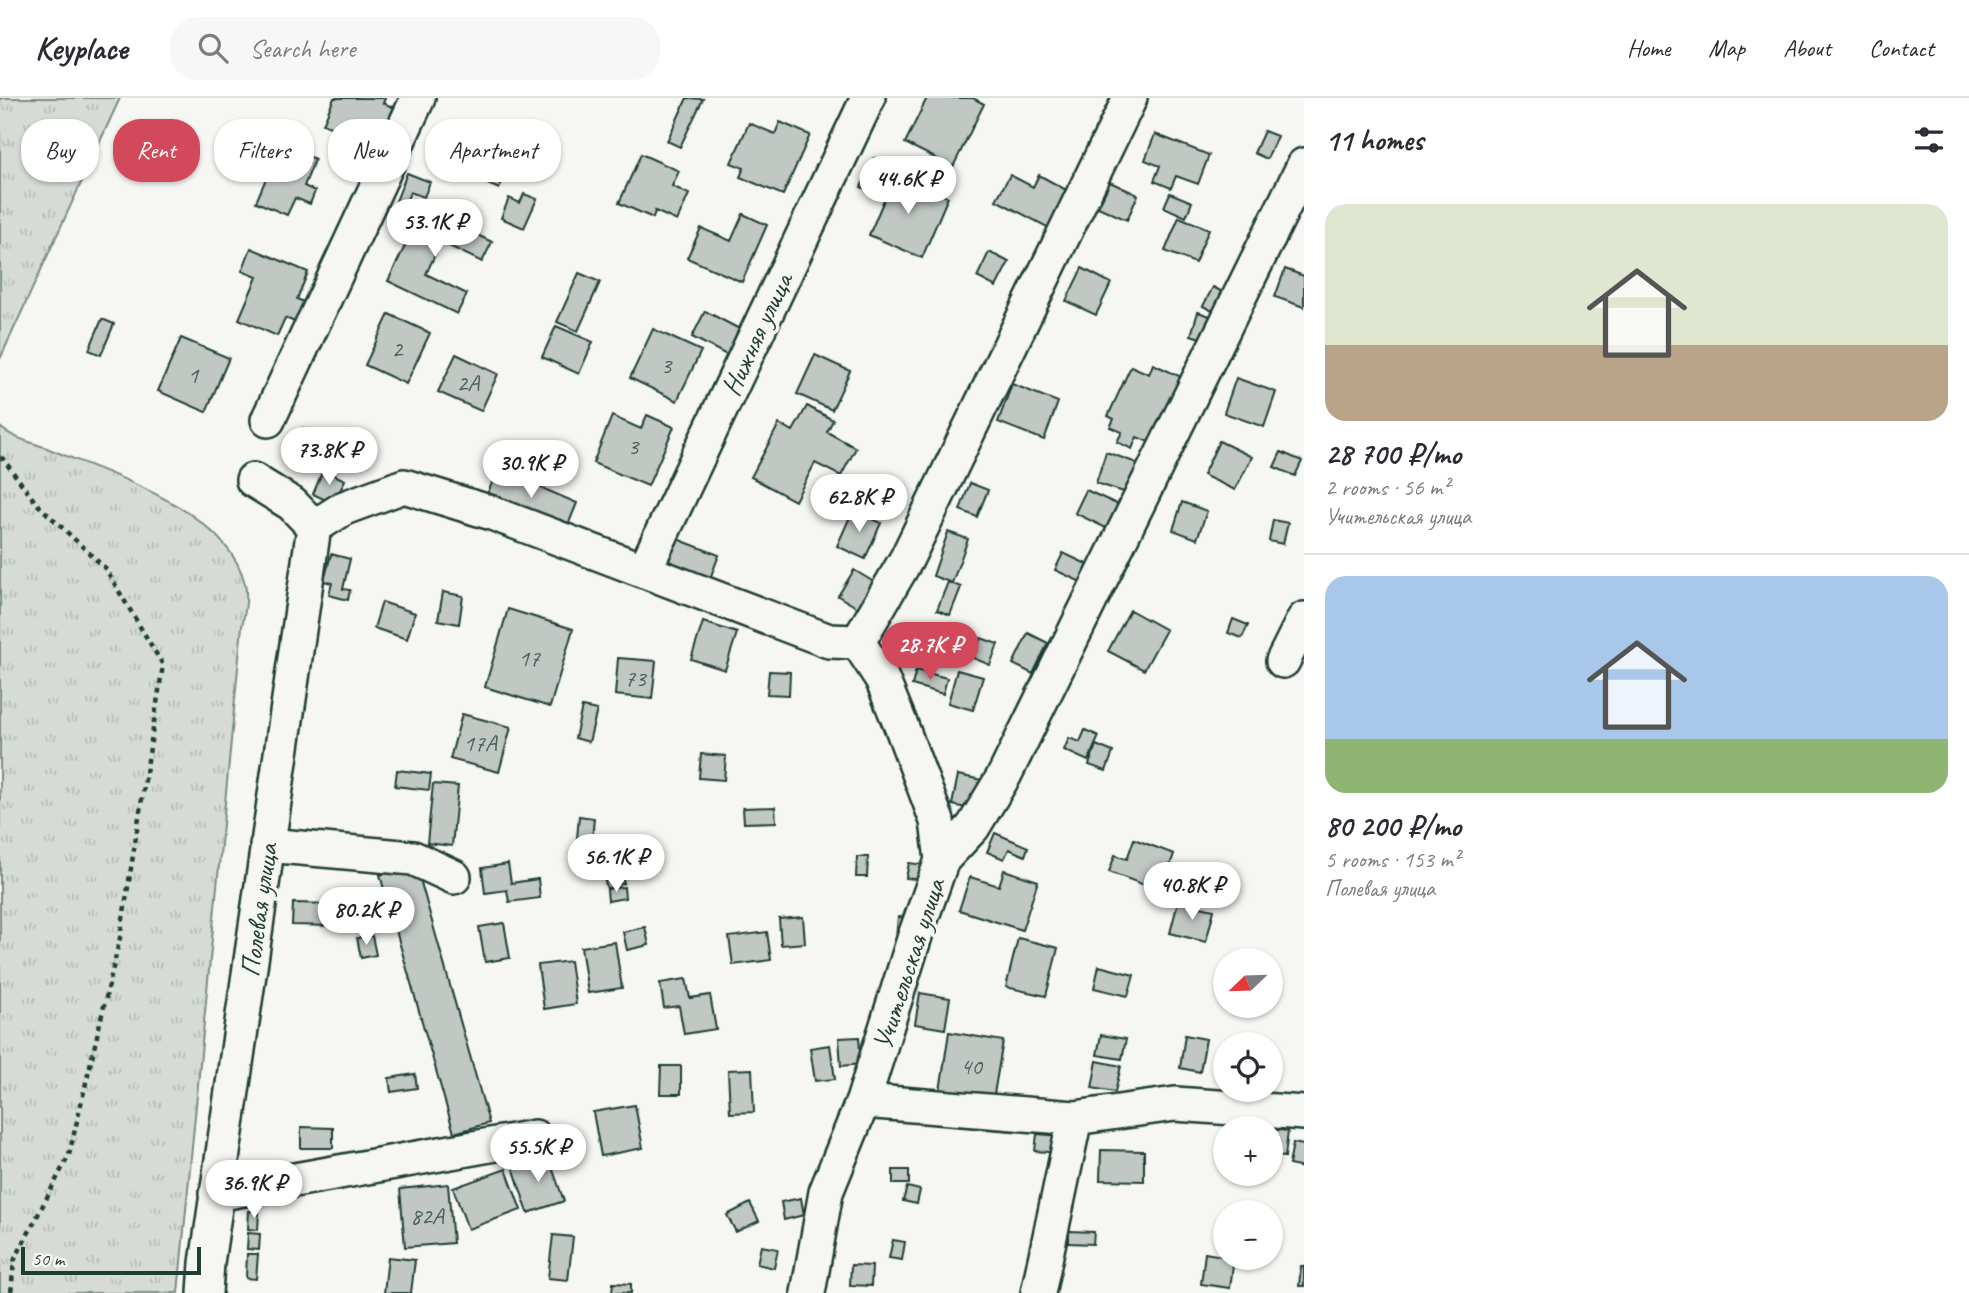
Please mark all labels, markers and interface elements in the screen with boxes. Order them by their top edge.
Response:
search box [170,17,660,80]
text: Keyplace [35,27,128,69]
icon: search [194,29,232,67]
text: Search here [250,32,356,65]
text: Home [1627,33,1670,63]
text: Map [1708,33,1745,63]
text: About [1783,33,1831,63]
text: Contact [1869,33,1934,63]
chip: Buy [21,119,99,182]
chip: Rent [113,119,200,182]
chip: Filters [214,119,314,182]
chip: New [328,119,411,182]
chip: Apartment [425,119,561,182]
text: 11 homes [1325,121,1423,159]
icon: filters [1910,121,1948,159]
pin: 44.6K ₽ [843,156,973,216]
text: 44.6K ₽ [875,164,941,193]
pin: 53.1K ₽ [370,200,500,259]
text: 53.1K ₽ [403,207,467,236]
icon: home [1574,250,1700,376]
street label: Нижняя улица [713,265,801,401]
house number: 2 [392,334,405,364]
house number: 3 [661,350,674,380]
house number: 1 [188,360,200,390]
house number: 2А [457,368,480,398]
pin: 73.8K ₽ [264,428,394,487]
house number: 3 [628,431,641,461]
text: 73.8K ₽ [297,435,361,464]
text: 28 700 ₽/mo [1325,435,1461,473]
pin: 30.9K ₽ [466,440,596,500]
text: 30.9K ₽ [499,448,563,477]
text: 2 rooms · 56 m² [1325,473,1449,502]
pin: 62.8K ₽ [794,474,924,534]
text: 62.8K ₽ [826,482,892,511]
text: Учительская улица [1325,502,1471,531]
pin: 28.7K ₽ [865,622,995,682]
icon: home [1574,622,1700,748]
text: 28.7K ₽ [898,630,962,659]
house number: 17 [518,643,541,673]
house number: 73 [624,663,648,693]
house number: 17А [463,728,498,758]
text: 80 200 ₽/mo [1325,807,1461,845]
pin: 56.1K ₽ [551,834,681,894]
street label: Полевая улица [232,839,285,979]
text: 56.1K ₽ [584,842,648,871]
text: 5 rooms · 153 m² [1325,845,1460,874]
pin: 40.8K ₽ [1127,862,1257,922]
text: 40.8K ₽ [1160,870,1224,899]
street label: Учительская улица [864,873,953,1054]
text: Полевая улица [1325,874,1435,903]
pin: 80.2K ₽ [301,888,431,947]
text: 80.2K ₽ [334,895,398,924]
north arrow [1213,948,1283,1018]
map controls [1213,948,1283,1270]
button: locate [1213,1032,1283,1102]
house number: 40 [960,1051,984,1081]
button: + [1213,1116,1283,1186]
pin: 55.5K ₽ [473,1124,603,1184]
text: 55.5K ₽ [506,1132,570,1161]
pin: 36.9K ₽ [189,1160,319,1220]
text: 36.9K ₽ [222,1168,286,1197]
button: − [1213,1200,1283,1270]
house number: 82А [410,1201,445,1231]
scale bar [21,1244,201,1276]
text: 50 m [32,1247,64,1271]

